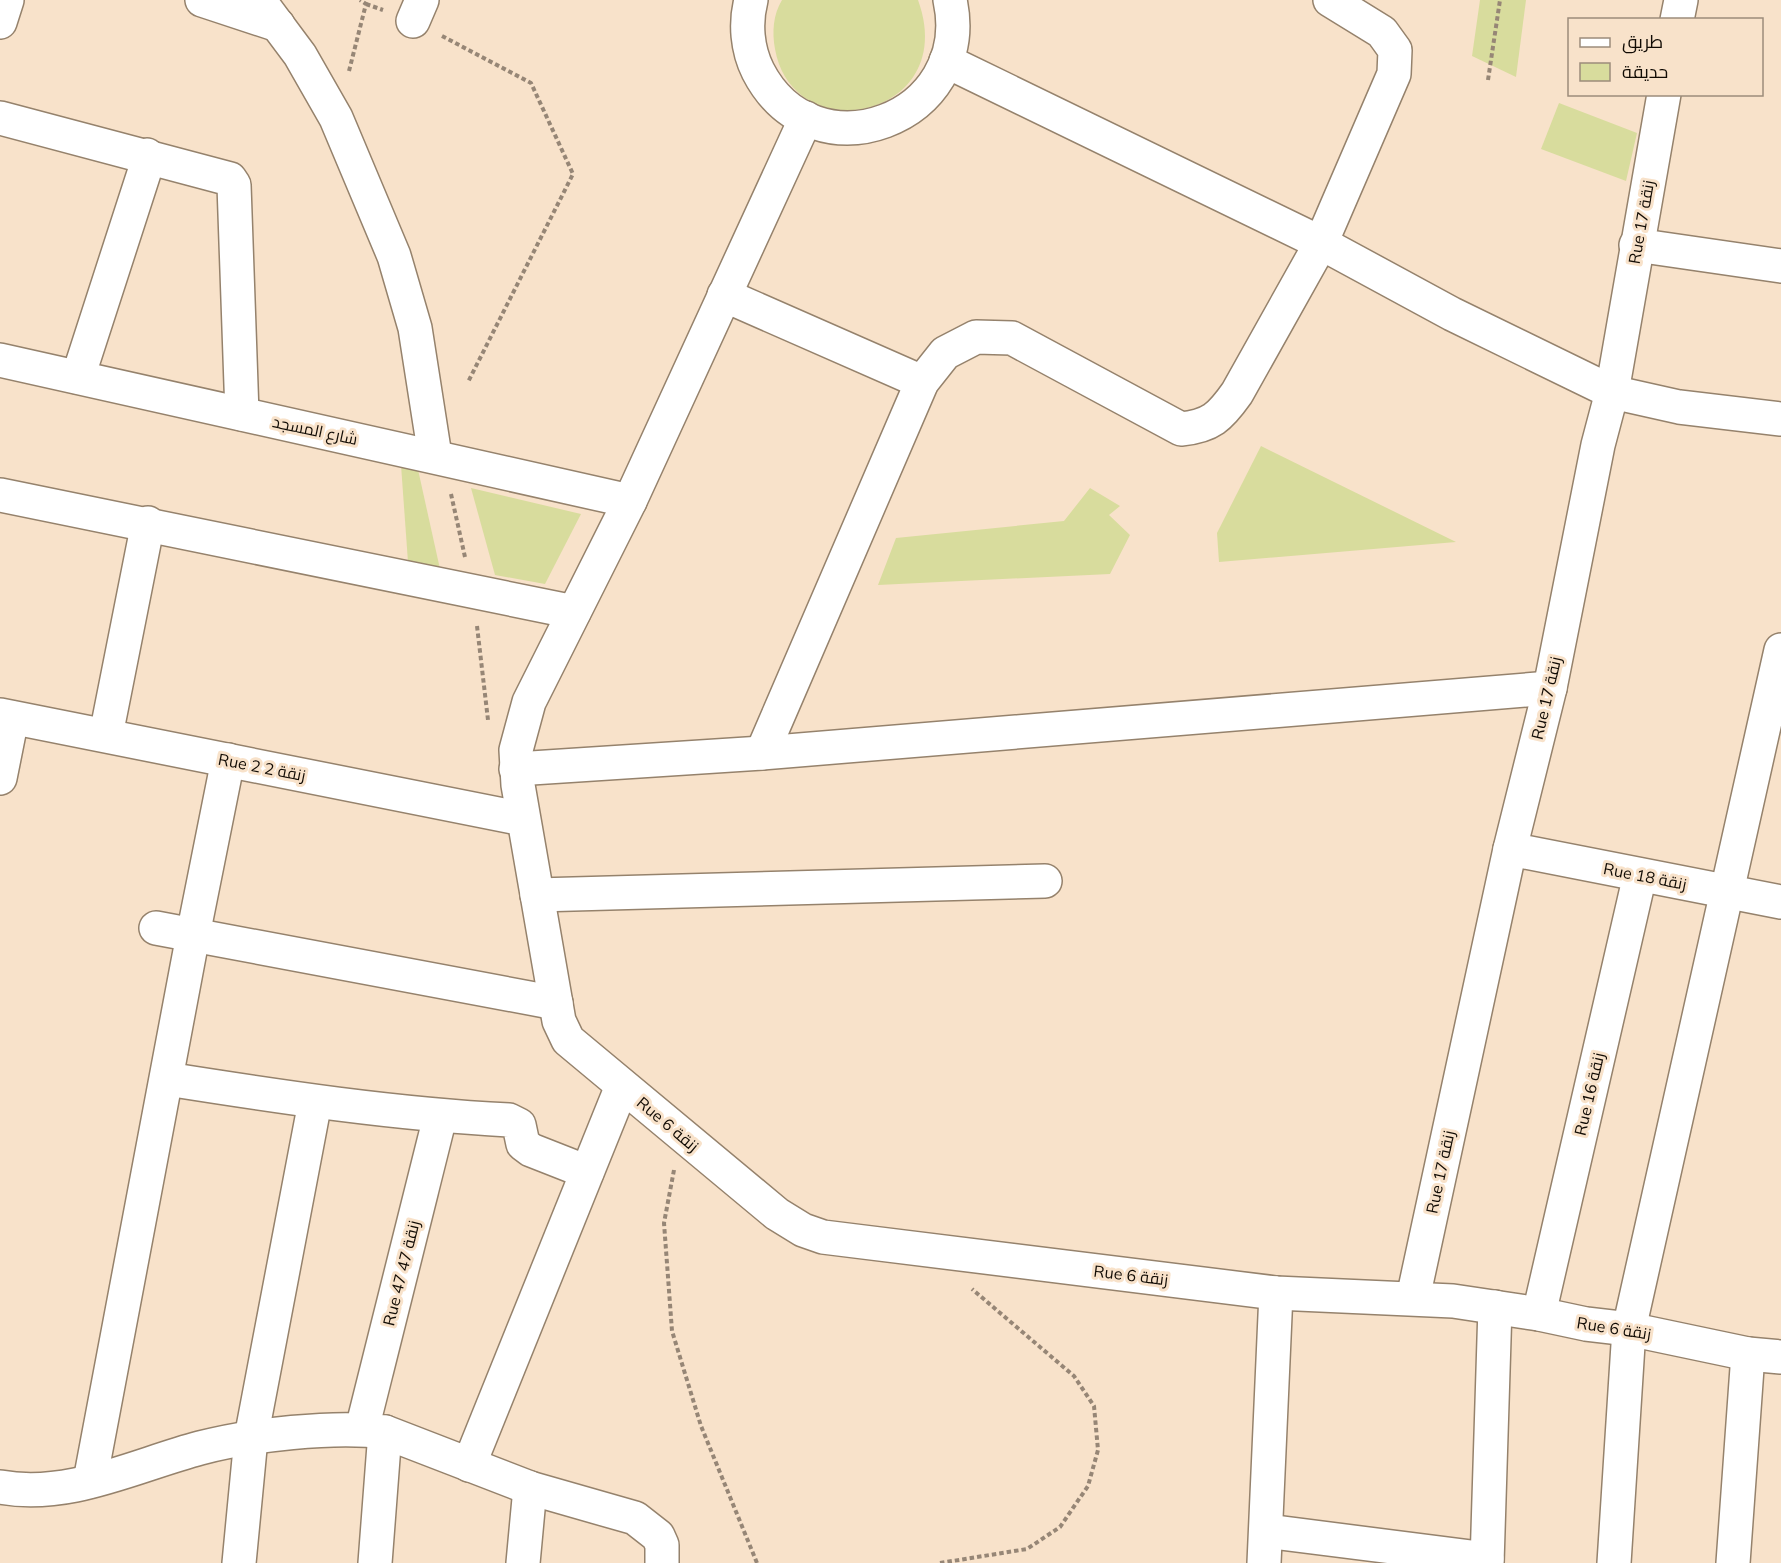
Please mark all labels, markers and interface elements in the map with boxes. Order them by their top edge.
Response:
legend [1568,18,1763,96]
text: طريق [1622,30,1663,54]
text: حديقة [1622,60,1668,83]
street label: Rue 17 زنقة [1624,179,1658,265]
street label: شارع المسجد [270,411,359,451]
street label: Rue 17 زنقة [1527,655,1565,741]
street label: Rue 2 زنقة 2 [217,749,307,785]
street label: Rue 18 زنقة [1602,858,1688,894]
street label: Rue 16 زنقة [1570,1051,1608,1137]
street label: Rue 6 زنقة [633,1092,703,1156]
street label: Rue 17 زنقة [1421,1129,1459,1215]
street label: Rue 47 زنقة 47 [378,1218,424,1328]
street label: Rue 6 زنقة [1093,1261,1169,1289]
street label: Rue 6 زنقة [1575,1312,1653,1344]

